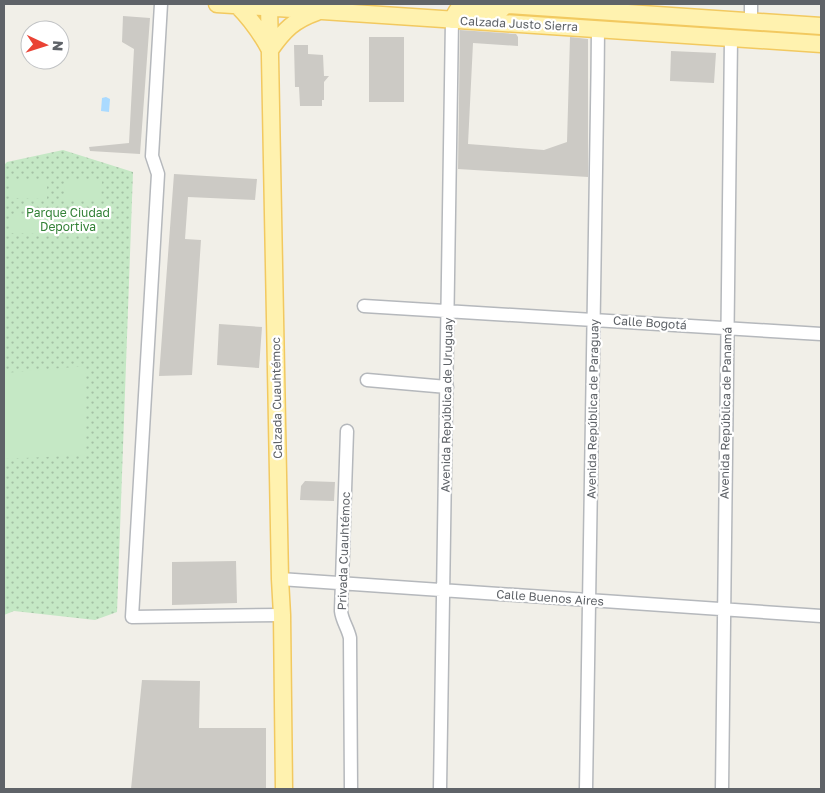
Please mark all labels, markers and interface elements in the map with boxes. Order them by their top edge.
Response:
street label: Calzada Justo Sierra [460,13,578,34]
north arrow [20,20,70,70]
text: N [50,40,67,52]
park label: Parque Ciudad Deportiva [26,205,110,234]
street label: Calle Bogotá [613,312,687,333]
street label: Avenida República de Uruguay [437,317,456,493]
street label: Avenida República de Paraguay [583,319,602,499]
street label: Avenida República de Panamá [716,327,735,499]
street label: Calzada Cuauhtémoc [268,337,285,459]
street label: Privada Cuauhtémoc [334,491,353,611]
street label: Calle Buenos Aires [496,586,604,609]

